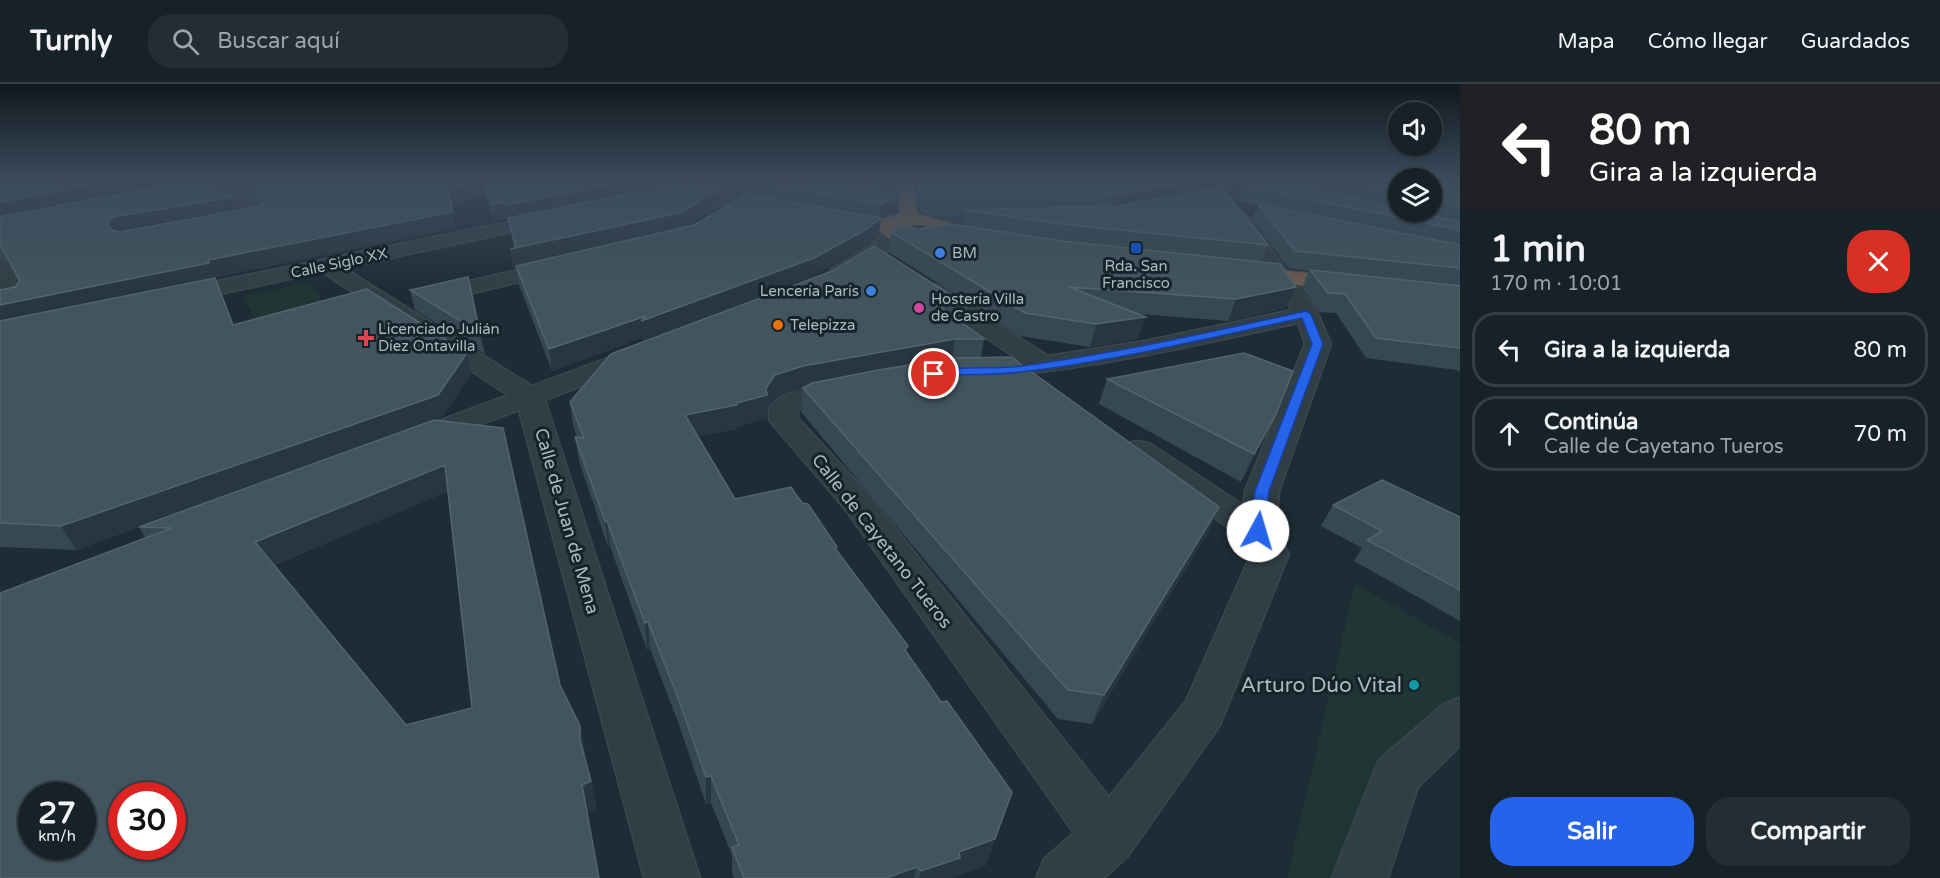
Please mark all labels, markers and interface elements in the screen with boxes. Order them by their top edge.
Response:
search box [148,14,568,68]
text: Turnly [30,24,112,58]
icon: search [169,25,202,58]
text: Buscar aquí [217,28,340,54]
text: Mapa [1557,29,1615,54]
text: Cómo llegar [1648,29,1768,54]
text: Guardados [1801,29,1910,54]
map controls [1388,102,1442,222]
button: sound [1388,102,1442,156]
text: 80 m [1589,105,1691,156]
icon: left [1490,108,1568,186]
text: Gira a la izquierda [1589,156,1818,189]
button: layers [1388,168,1442,222]
text: 1 min [1490,228,1586,271]
button: close [1847,230,1910,293]
marker: Rda. San Francisco [1129,241,1143,255]
street label: Calle Siglo XX [289,244,389,282]
place label: BM [952,244,977,262]
marker: BM [933,246,947,260]
place label: Rda. San Francisco [1102,257,1170,292]
text: 170 m · 10:01 [1490,272,1622,296]
place label: Lencería París [760,282,859,300]
marker: Lencería París [864,284,878,298]
place label: Hostería Villa de Castro [931,290,1024,325]
marker: Hostería Villa de Castro [912,301,926,315]
place label: Telepizza [790,316,855,334]
marker: Telepizza [771,318,785,332]
place label: Licenciado Julián Díez Ontavilla [378,320,500,355]
marker: Licenciado Julián Díez Ontavilla [359,331,373,345]
icon: left [1493,333,1526,366]
text: Gira a la izquierda [1544,337,1730,363]
text: 80 m [1853,337,1907,363]
pin [908,348,959,399]
icon: arrive [917,357,950,390]
text: Continúa [1544,409,1638,435]
icon: ahead [1493,417,1526,450]
text: 70 m [1853,421,1907,447]
street label: Calle de Juan de Mena [530,425,604,617]
text: Calle de Cayetano Tueros [1544,435,1784,459]
street label: Calle de Cayetano Tueros [807,449,957,633]
position arrow [1226,499,1290,563]
place label: Arturo Dúo Vital [1240,673,1402,698]
marker: Arturo Dúo Vital [1407,678,1421,692]
speed limit sign: 30 [108,782,186,860]
text: 27 [38,795,76,832]
button: Salir [1490,797,1694,866]
button: Compartir [1706,797,1910,866]
text: km/h [38,827,76,845]

